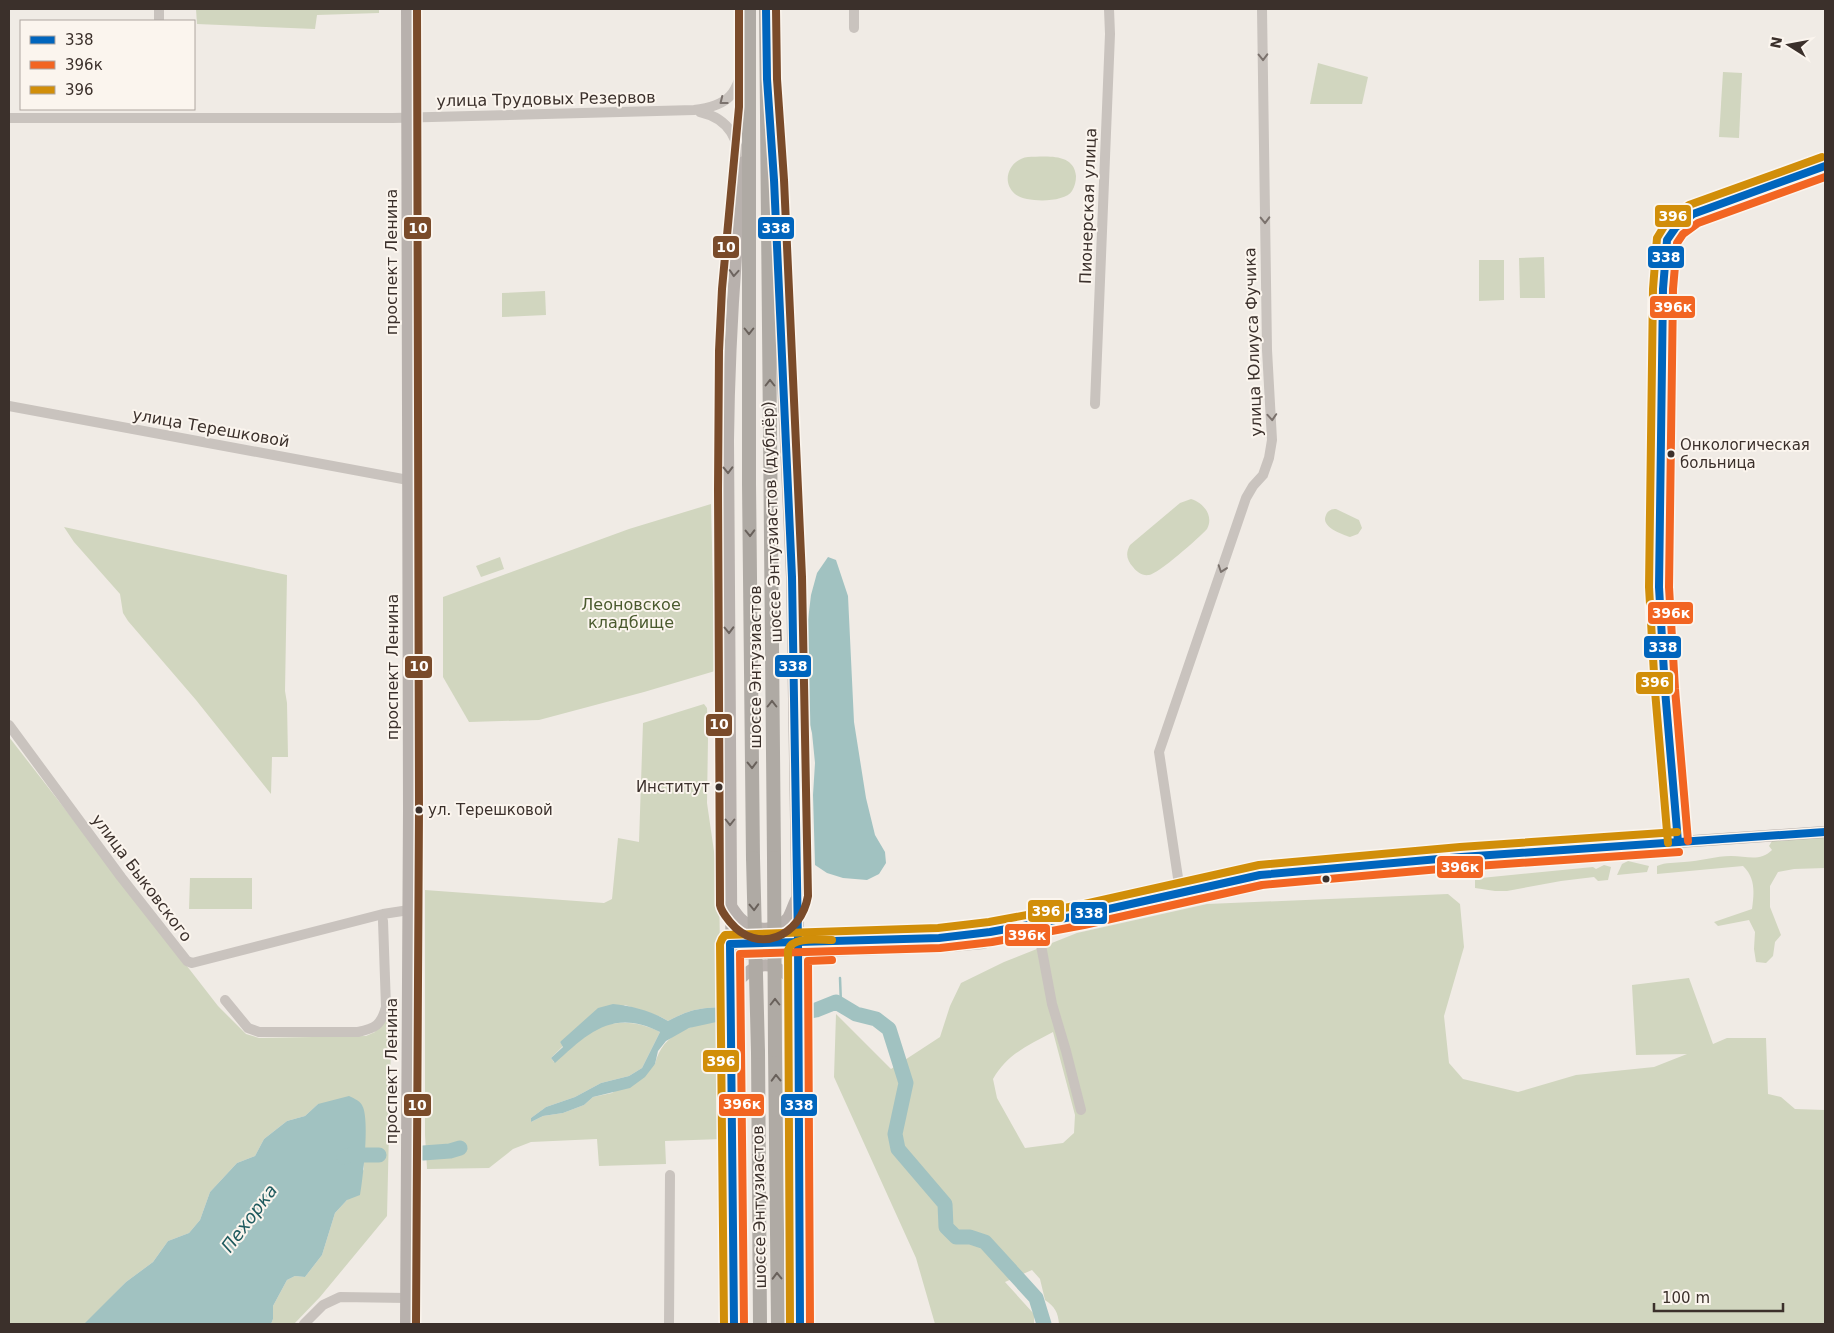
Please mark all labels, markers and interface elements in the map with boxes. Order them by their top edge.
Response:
legend [20,20,195,110]
north arrow [1764,20,1814,70]
text: 338 [65,31,94,49]
text: N [1767,35,1785,50]
one-way arrow [1257,54,1268,62]
text: 396к [65,56,103,74]
text: 396 [65,81,94,99]
street label: улица Трудовых Резервов [436,88,656,110]
one-way arrow [720,95,729,104]
street label: Пионерская улица [1076,127,1100,285]
street label: проспект Ленина [382,189,401,335]
line badge: 396 [1654,204,1692,228]
text: 396 [1658,208,1688,224]
line badge: 10 [403,216,432,240]
line badge: 338 [757,216,795,240]
one-way arrow [1260,216,1270,224]
text: 10 [408,220,428,236]
text: 338 [761,220,791,236]
line badge: 10 [712,235,740,259]
text: 10 [716,239,736,255]
line badge: 338 [1647,245,1685,269]
street label: улица Юлиуса Фучика [1240,247,1266,437]
text: 338 [1651,249,1681,265]
one-way arrow [729,269,740,277]
line badge: 396к [1649,295,1696,319]
text: 396к [1654,299,1693,315]
one-way arrow [744,327,754,335]
one-way arrow [765,379,775,387]
street label: шоссе Энтузиастов (дублёр) [758,401,786,643]
street label: улица Терешковой [131,405,291,451]
one-way arrow [1266,414,1277,422]
place label: Онкологическая больница [1680,436,1810,472]
marker: Онкологическая больница [1666,449,1676,459]
one-way arrow [723,467,733,475]
one-way arrow [745,530,755,537]
one-way arrow [1217,564,1227,572]
street label: шоссе Энтузиастов [746,585,765,749]
street label: проспект Ленина [383,594,402,740]
park label: Леоновское кладбище [581,595,681,632]
line badge: 396к [1647,601,1694,625]
text: 396к [1652,605,1691,621]
one-way arrow [724,627,734,635]
line badge: 338 [1643,635,1682,659]
text: 338 [1648,639,1678,655]
line badge: 338 [774,654,812,678]
line badge: 10 [404,655,433,679]
text: 10 [409,658,429,674]
text: 338 [778,658,808,674]
line badge: 396 [1635,671,1674,695]
text: 396 [1640,674,1670,690]
one-way arrow [767,700,777,708]
line badge: 10 [705,713,733,737]
text: 10 [709,716,729,732]
one-way arrow [747,762,757,770]
place label: Институт [636,778,710,796]
marker: Институт [714,782,724,792]
place label: ул. Терешковой [428,801,553,819]
marker: ул. Терешковой [414,805,424,815]
street label: улица Быковского [88,810,196,946]
one-way arrow [725,819,735,827]
line badge: 396к [1436,855,1484,879]
text: 396к [1441,859,1480,875]
unlabelled marker [1321,874,1331,884]
line badge: 396 [1027,899,1065,923]
line badge: 338 [1070,901,1108,925]
text: 396 [1031,903,1061,919]
one-way arrow [749,904,759,911]
text: 338 [1074,905,1104,921]
line badge: 396к [1004,923,1051,947]
text: 396к [1008,927,1047,943]
one-way arrow [770,997,780,1005]
street label: проспект Ленина [382,998,401,1144]
line badge: 396 [702,1049,740,1073]
text: 396 [706,1053,736,1069]
one-way arrow [770,1074,781,1082]
line badge: 10 [403,1093,432,1117]
line badge: 396к [718,1093,765,1117]
line badge: 338 [780,1093,818,1117]
text: 396к [723,1096,762,1112]
text: 10 [407,1097,427,1113]
text: 338 [784,1097,814,1113]
street label: шоссе Энтузиастов [748,1125,770,1289]
water label: Пехорка [217,1180,281,1256]
one-way arrow [772,1271,782,1279]
scale bar [1654,1280,1783,1312]
text: 100 m [1662,1289,1710,1307]

